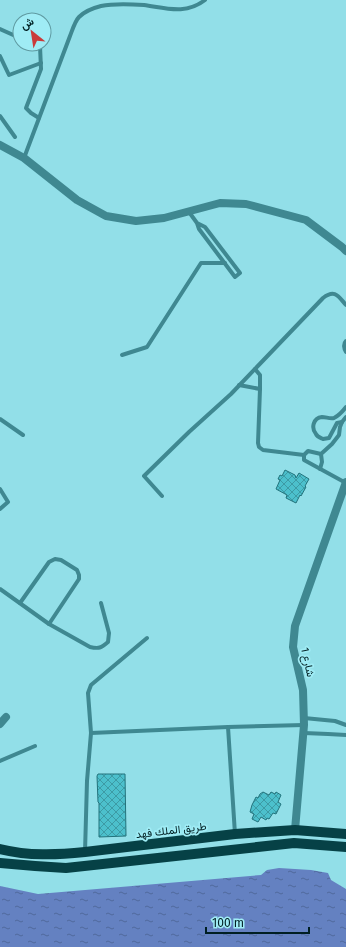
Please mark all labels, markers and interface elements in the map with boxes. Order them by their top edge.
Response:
north arrow [12,12,52,52]
text: ش [18,15,36,33]
street label: شارع 1 [297,646,317,679]
street label: طريق الملك فهد [135,820,207,841]
scale bar [206,909,309,935]
text: 100 m [212,916,244,930]

